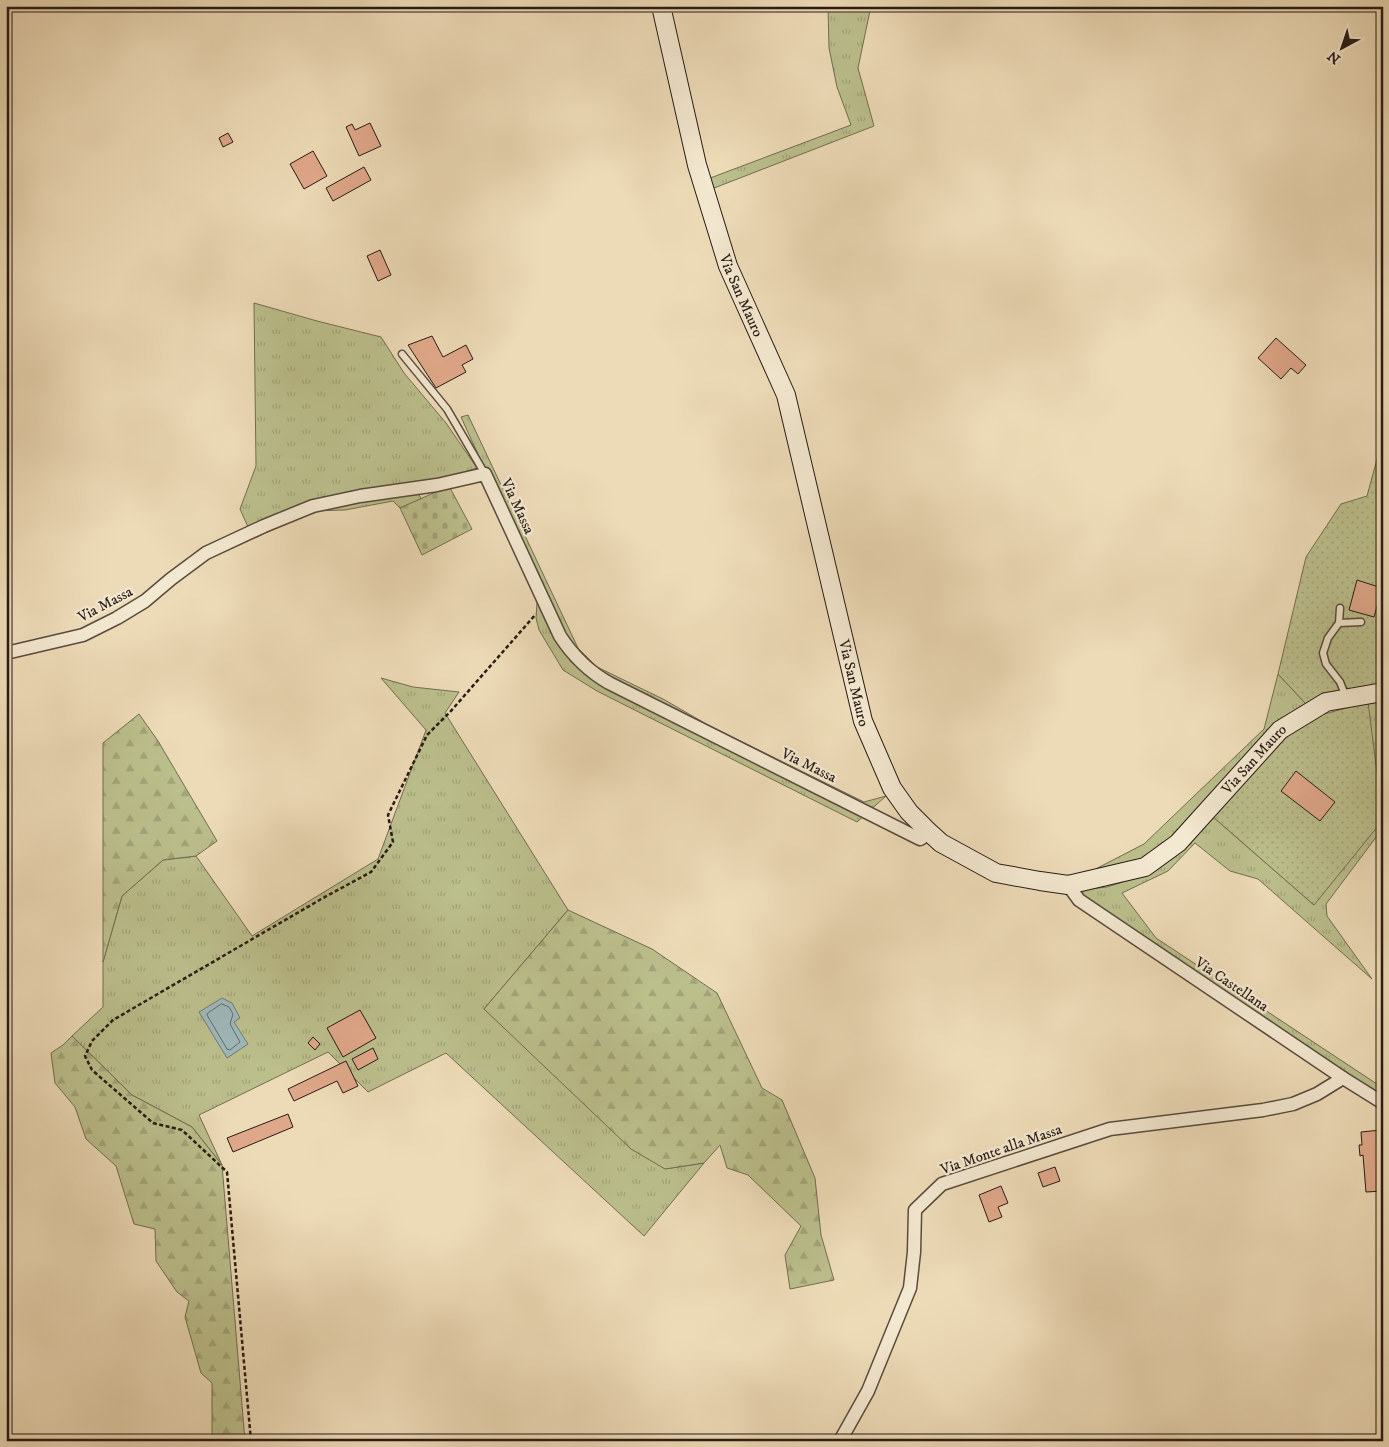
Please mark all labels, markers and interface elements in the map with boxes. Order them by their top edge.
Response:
north arrow [1316,22,1366,72]
text: N [1324,46,1344,68]
street label: Via San Mauro [715,251,768,340]
street label: Via Massa [496,474,539,538]
street label: Via Massa [74,582,136,627]
street label: Via San Mauro [834,637,873,730]
street label: Via San Mauro [1217,720,1290,799]
street label: Via Massa [777,743,840,787]
street label: Via Castellana [1190,952,1273,1016]
street label: Via Monte alla Massa [937,1120,1065,1179]

